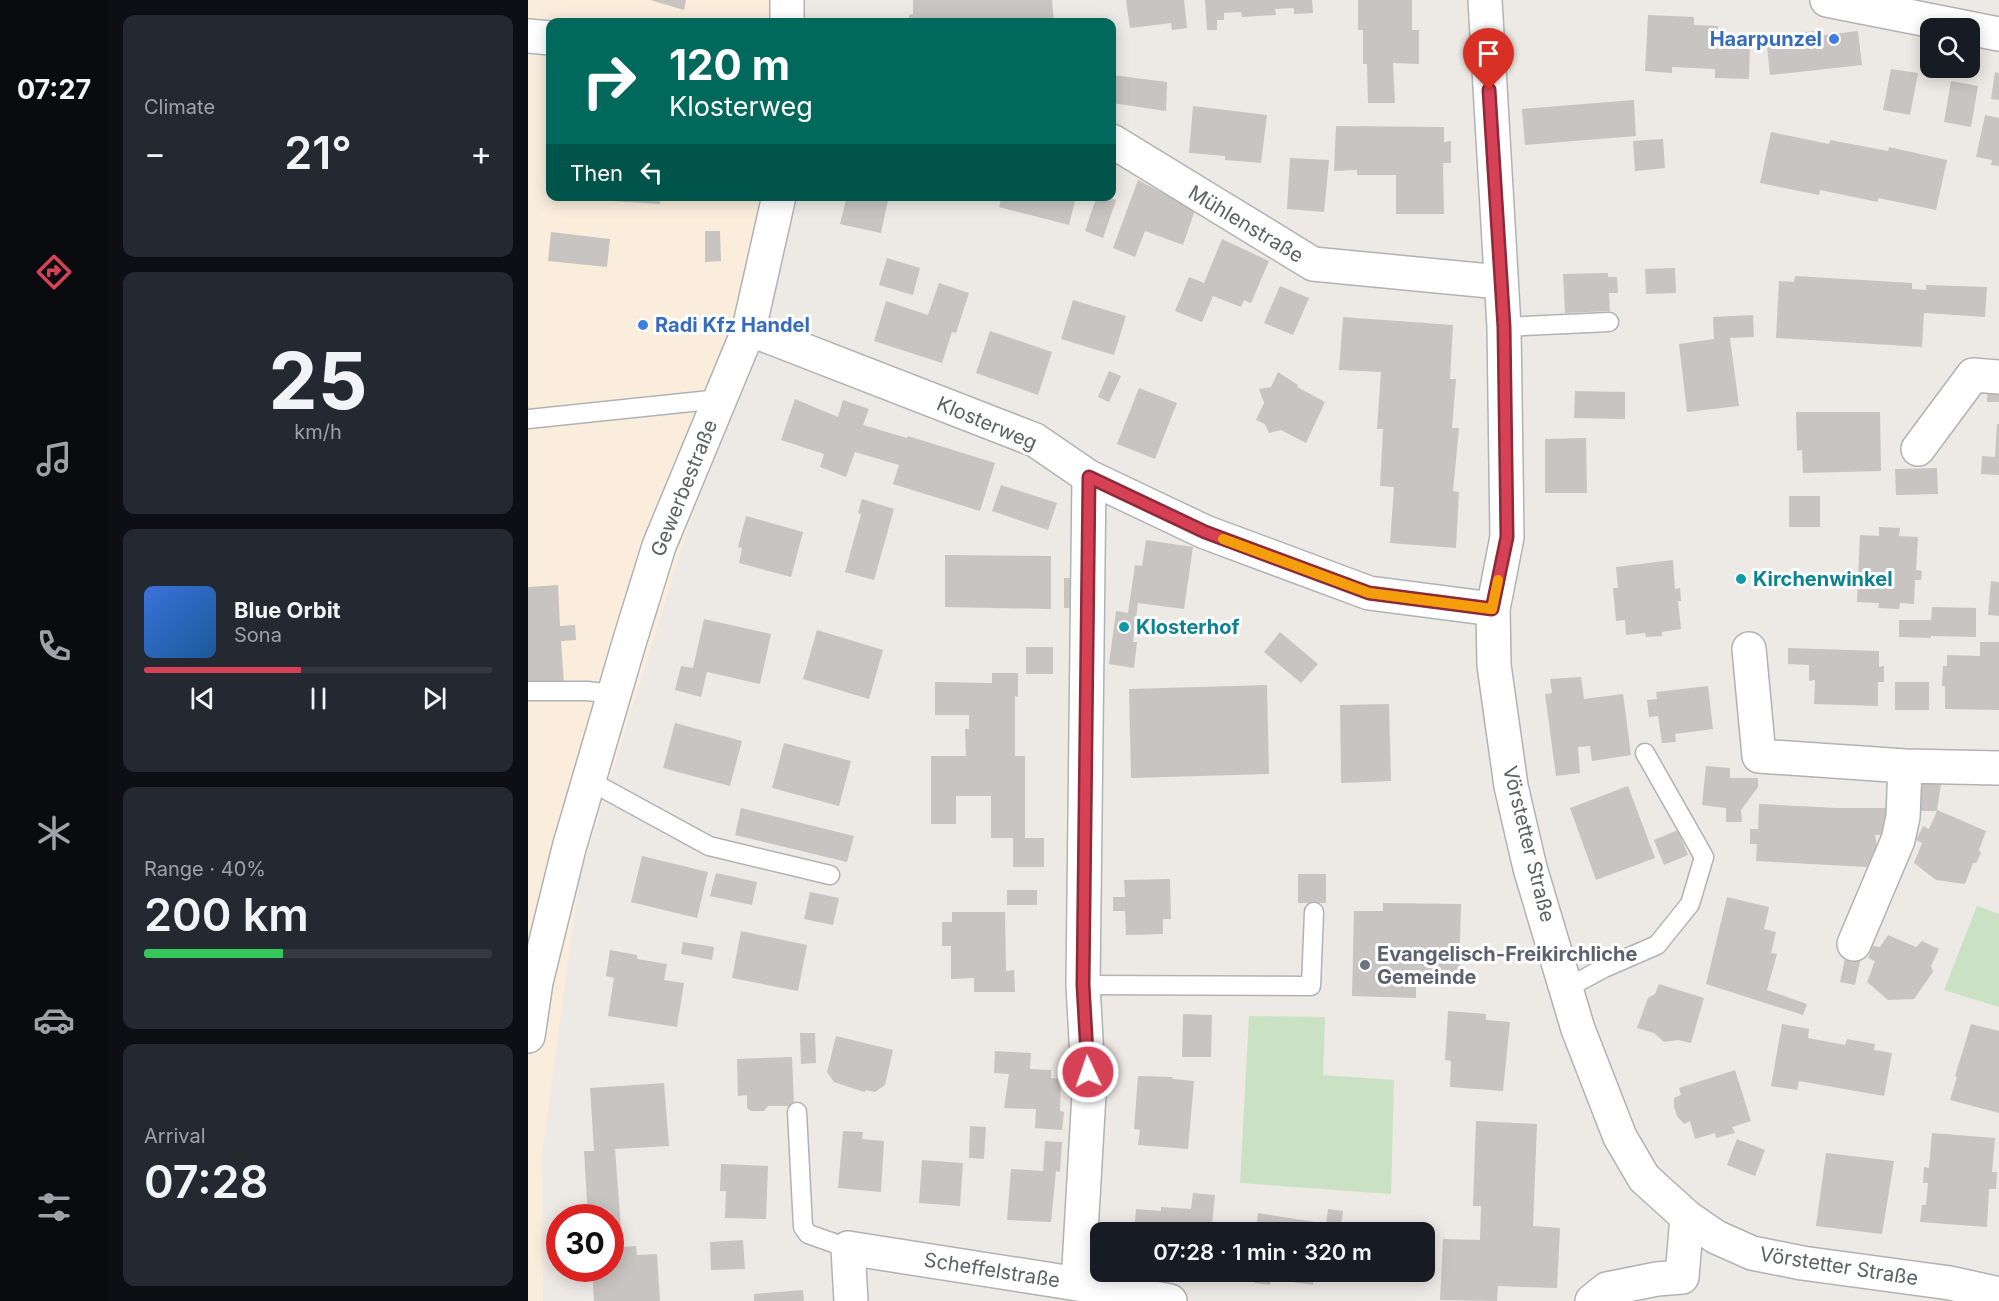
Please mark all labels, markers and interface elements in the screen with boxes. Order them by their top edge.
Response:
map controls [1920,18,1980,78]
button: search [1920,18,1980,78]
place label: Haarpunzel [1710,27,1822,51]
pin [1463,28,1514,90]
marker: Haarpunzel [1827,32,1841,46]
icon: arrive [1472,37,1505,70]
text: 120 m [669,39,790,90]
icon: right [570,42,648,120]
text: 07:27 [17,73,91,106]
text: Klosterweg [669,90,813,123]
text: Climate [144,95,215,119]
text: 21° [284,125,352,180]
text: − [144,133,166,173]
text: + [470,133,492,173]
icon: left [635,156,668,189]
text: Then [570,160,623,186]
street label: Mühlenstraße [1184,180,1308,268]
icon: directions [33,251,75,293]
place label: Radi Kfz Handel [655,313,810,337]
marker: Radi Kfz Handel [636,318,650,332]
text: 25 [269,333,368,428]
street label: Klosterweg [933,391,1041,455]
street label: Gewerbestraße [646,416,722,560]
text: km/h [294,420,342,444]
icon: music [33,438,75,480]
place label: Kirchenwinkel [1753,567,1893,591]
marker: Kirchenwinkel [1734,572,1748,586]
text: Blue Orbit [234,597,341,623]
place label: Klosterhof [1136,615,1239,639]
marker: Klosterhof [1117,620,1131,634]
text: Sona [234,623,282,647]
icon: phone [33,625,75,667]
icon: previous [186,682,219,715]
icon: pause [302,682,335,715]
icon: next [418,682,451,715]
street label: Vörstetter Straße [1498,763,1560,925]
icon: climate [33,812,75,854]
text: Range · 40% [144,857,266,881]
text: 200 km [144,887,309,942]
place label: Evangelisch-Freikirchliche Gemeinde [1377,942,1637,989]
marker: Evangelisch-Freikirchliche Gemeinde [1358,958,1372,972]
icon: car [33,999,75,1041]
position arrow [1056,1040,1120,1104]
text: Arrival [144,1124,206,1148]
text: 07:28 [144,1154,268,1209]
icon: filters [33,1186,75,1228]
speed limit sign: 30 [546,1204,624,1282]
text: 07:28 · 1 min · 320 m [1153,1239,1372,1265]
street label: Vörstetter Straße [1758,1242,1920,1290]
street label: Scheffelstraße [922,1247,1062,1293]

